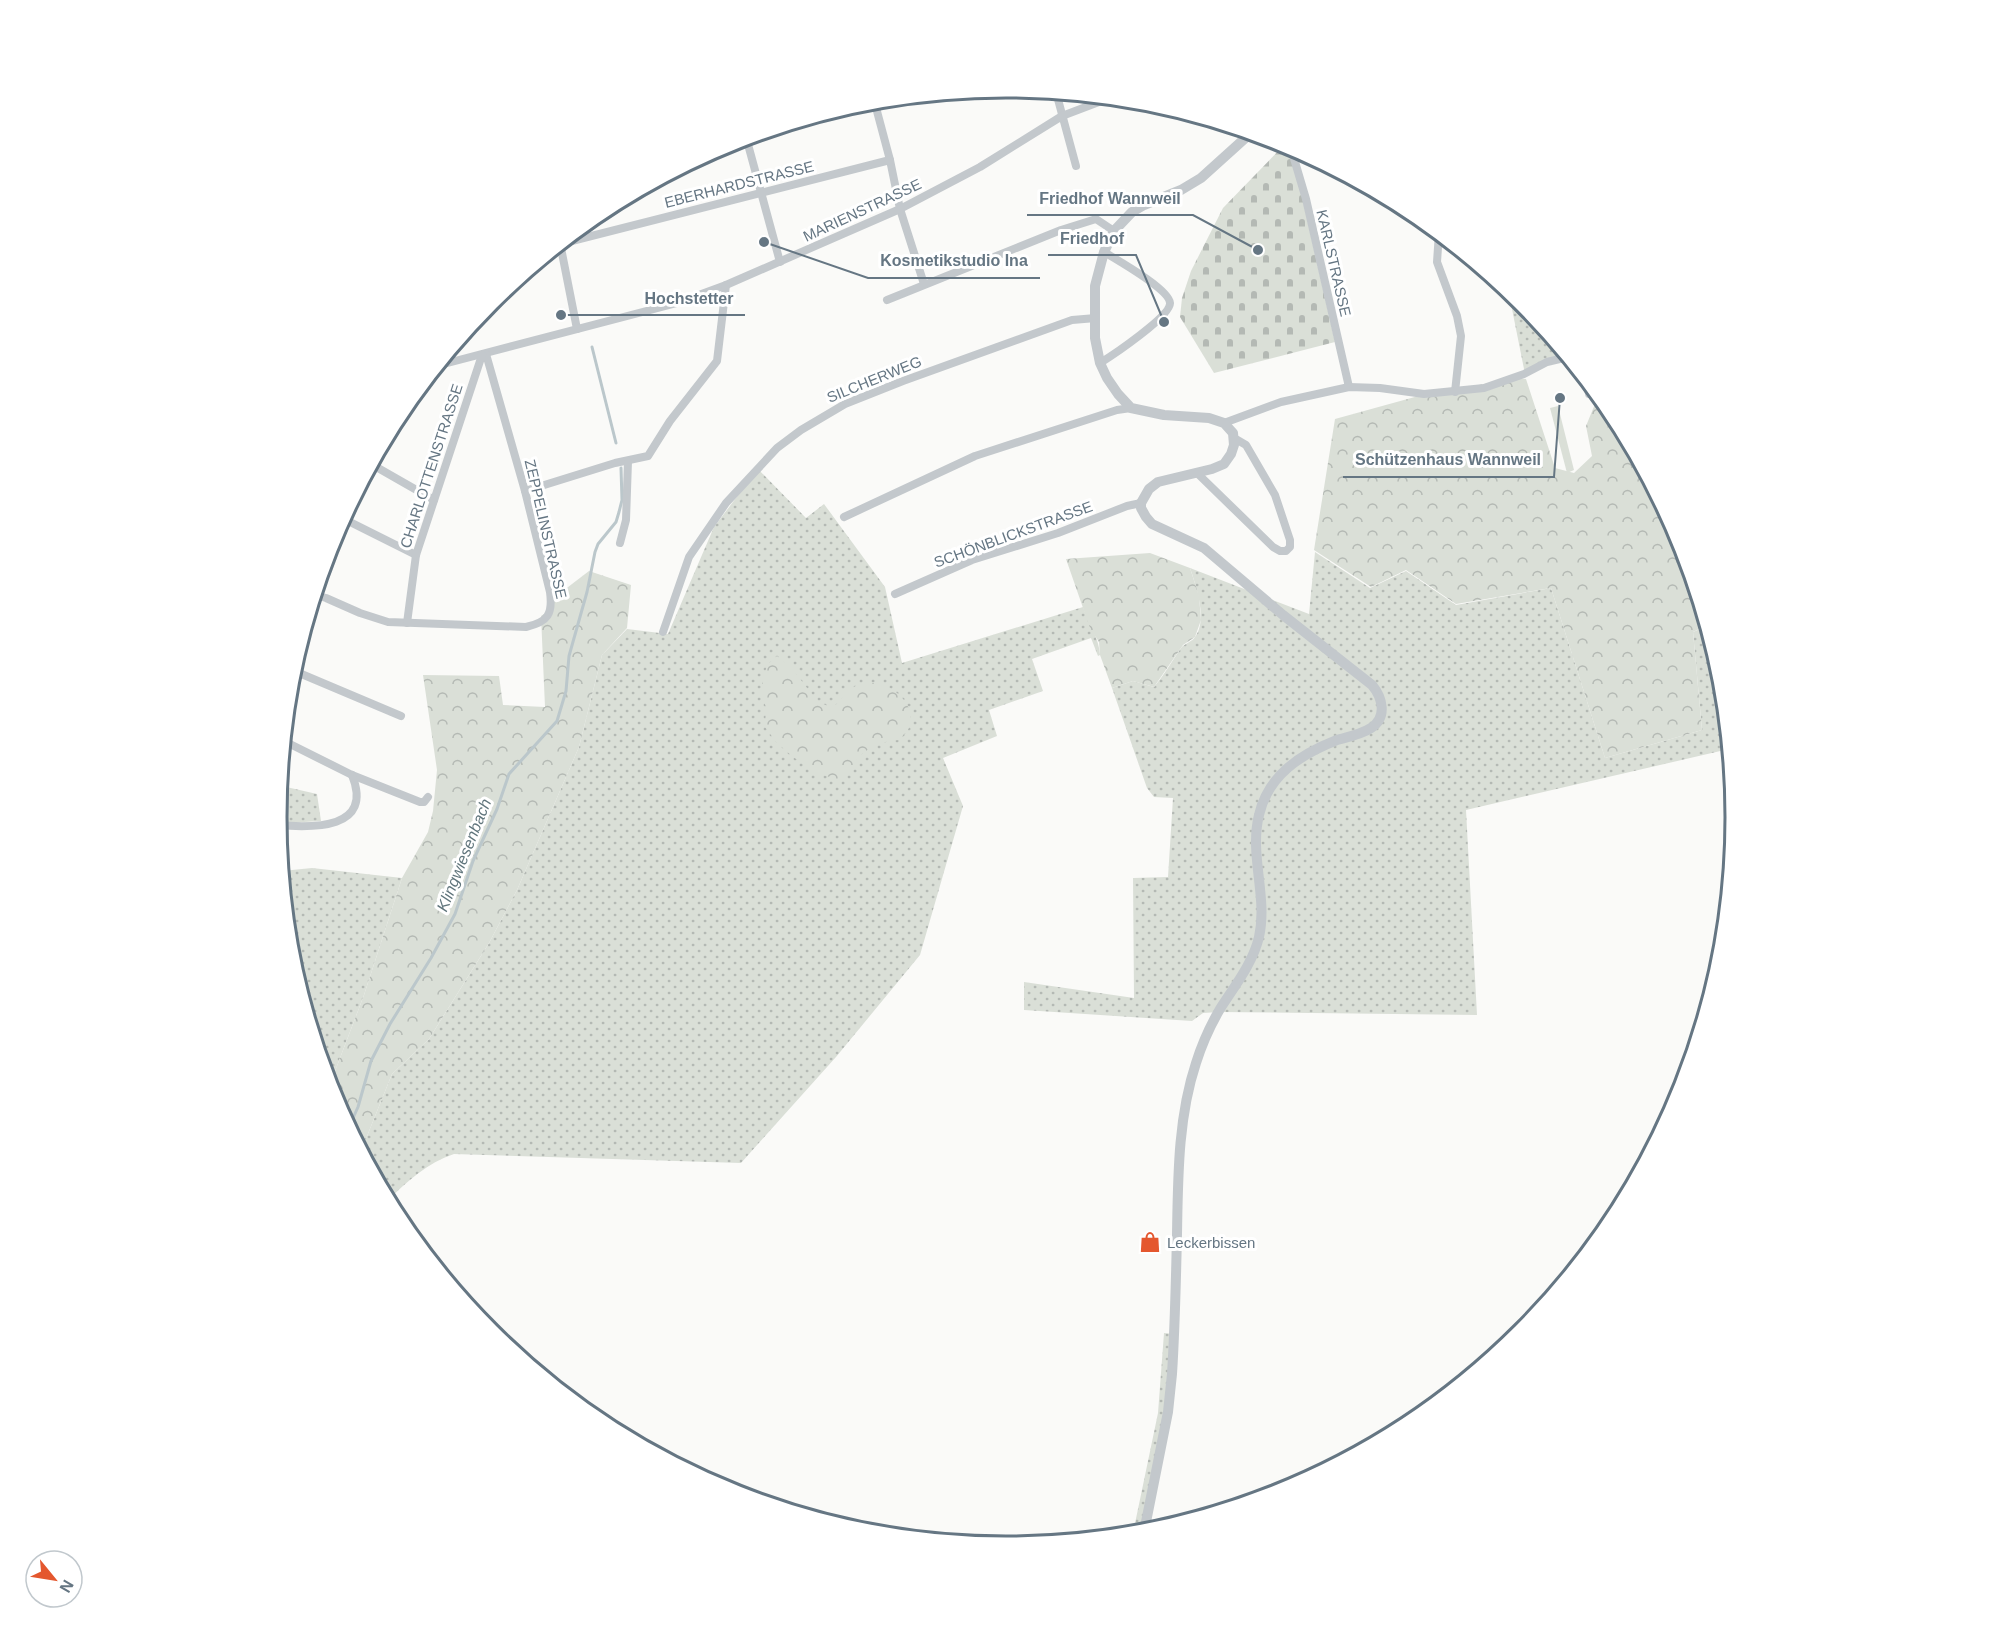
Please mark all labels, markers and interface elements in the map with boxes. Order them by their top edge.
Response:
street label: EBERHARDSTRASSE [663,157,815,211]
street label: MARIENSTRASSE [800,175,924,245]
callout: Friedhof Wannweil [1027,181,1193,215]
text: Friedhof Wannweil [1039,190,1181,207]
street label: KARLSTRASSE [1313,208,1355,318]
callout: Friedhof [1048,221,1136,255]
text: Friedhof [1060,230,1125,247]
callout: Kosmetikstudio Ina [868,244,1040,278]
text: Kosmetikstudio Ina [880,252,1028,269]
callout: Hochstetter [632,281,745,315]
text: Hochstetter [645,290,733,307]
street label: SILCHERWEG [824,352,924,406]
street label: CHARLOTTENSTRASSE [396,382,466,550]
callout: Schützenhaus Wannweil [1343,443,1554,477]
text: Schützenhaus Wannweil [1355,451,1541,468]
street label: ZEPPELINSTRASSE [522,458,570,600]
street label: SCHÖNBLICKSTRASSE [931,497,1095,571]
water label: Klingwiesenbach [434,796,494,914]
shop icon: Leckerbissen [1138,1230,1162,1254]
place label: Leckerbissen [1167,1234,1255,1251]
north arrow [24,1549,84,1609]
text: N [56,1577,77,1596]

